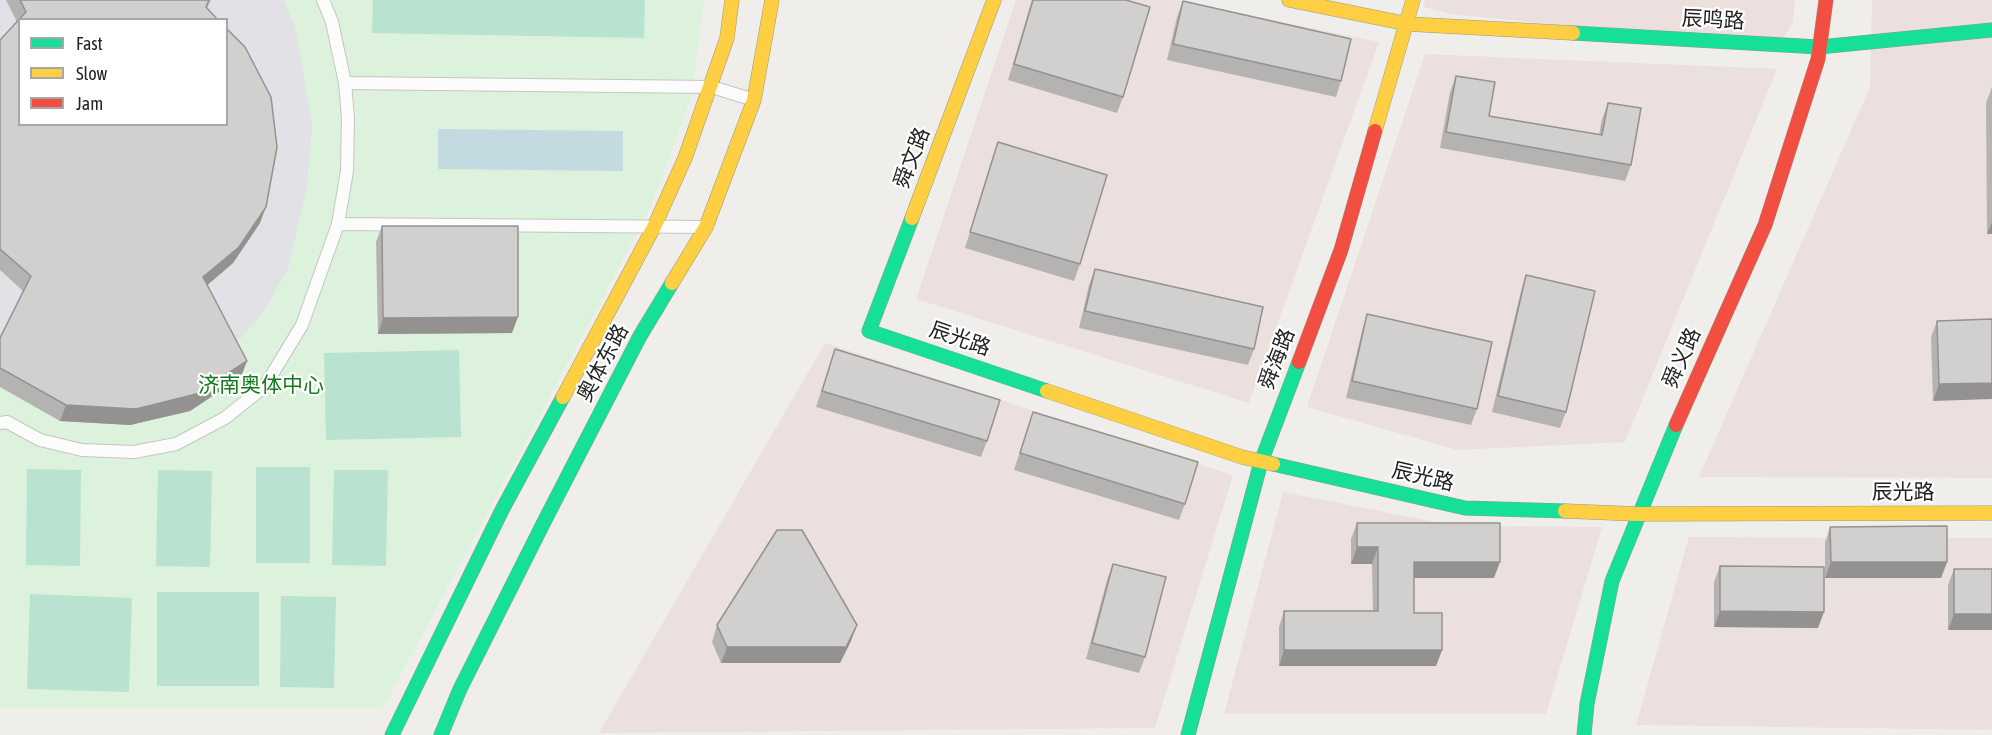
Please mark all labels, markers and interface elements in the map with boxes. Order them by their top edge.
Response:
street label: 辰鸣路 [1681,6,1745,34]
legend [18,18,228,126]
text: Fast [76,33,103,54]
text: Slow [76,63,107,84]
text: Jam [76,93,103,114]
street label: 舜文路 [889,124,935,192]
street label: 辰光路 [926,317,994,361]
street label: 奥体东路 [572,320,634,406]
street label: 舜义路 [1658,324,1706,392]
street label: 舜海路 [1254,325,1300,393]
park label: 济南奥体中心 [198,372,324,398]
street label: 辰光路 [1389,458,1457,496]
street label: 辰光路 [1872,479,1934,505]

